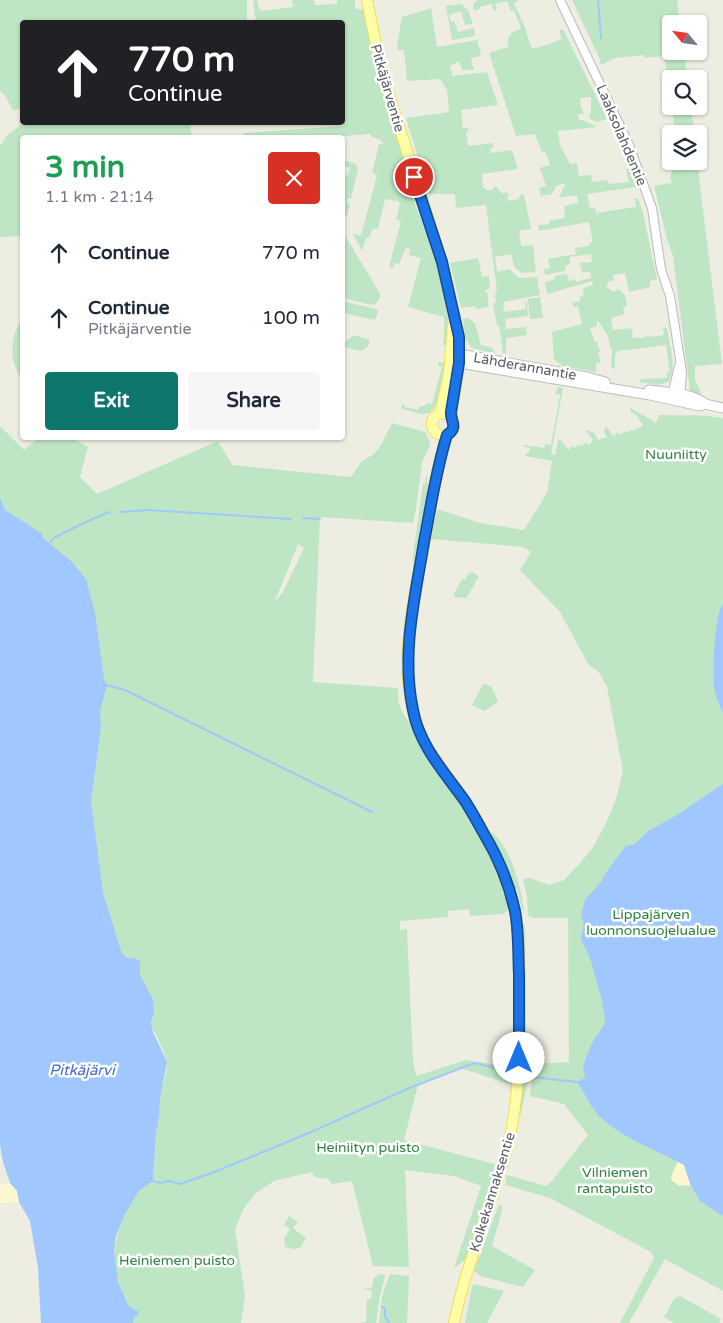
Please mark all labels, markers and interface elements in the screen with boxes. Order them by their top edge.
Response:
north arrow [662,15,708,60]
map controls [662,15,707,170]
text: 770 m [128,39,235,81]
icon: ahead [45,40,110,105]
street label: Pitkäjärventie [367,42,408,134]
button: search [662,70,707,115]
text: Continue [128,81,223,107]
street label: Laaksolahdentie [593,82,651,188]
button: layers [662,125,707,170]
text: 3 min [45,149,125,186]
button: close [268,152,320,204]
pin [393,156,435,198]
icon: arrive [400,163,428,191]
text: 1.1 km · 21:14 [45,187,154,207]
icon: ahead [45,239,73,267]
text: Continue [88,242,170,264]
text: 770 m [262,242,320,264]
text: Continue [88,297,170,319]
icon: ahead [45,304,73,332]
text: 100 m [262,307,320,329]
text: Pitkäjärventie [88,319,192,339]
street label: Lähderannantie [472,349,578,384]
button: Exit [45,372,178,430]
button: Share [188,372,320,430]
park label: Nuuniitty [645,446,707,463]
park label: Lippajärven luonnonsuojelualue [586,906,716,939]
position arrow [492,1031,544,1083]
water label: Pitkäjärvi [49,1061,117,1079]
street label: Kolkekannaksentie [466,1130,519,1254]
park label: Heiniityn puisto [316,1139,420,1156]
park label: Vilniemen rantapuisto [577,1164,653,1197]
park label: Heiniemen puisto [119,1252,235,1269]

